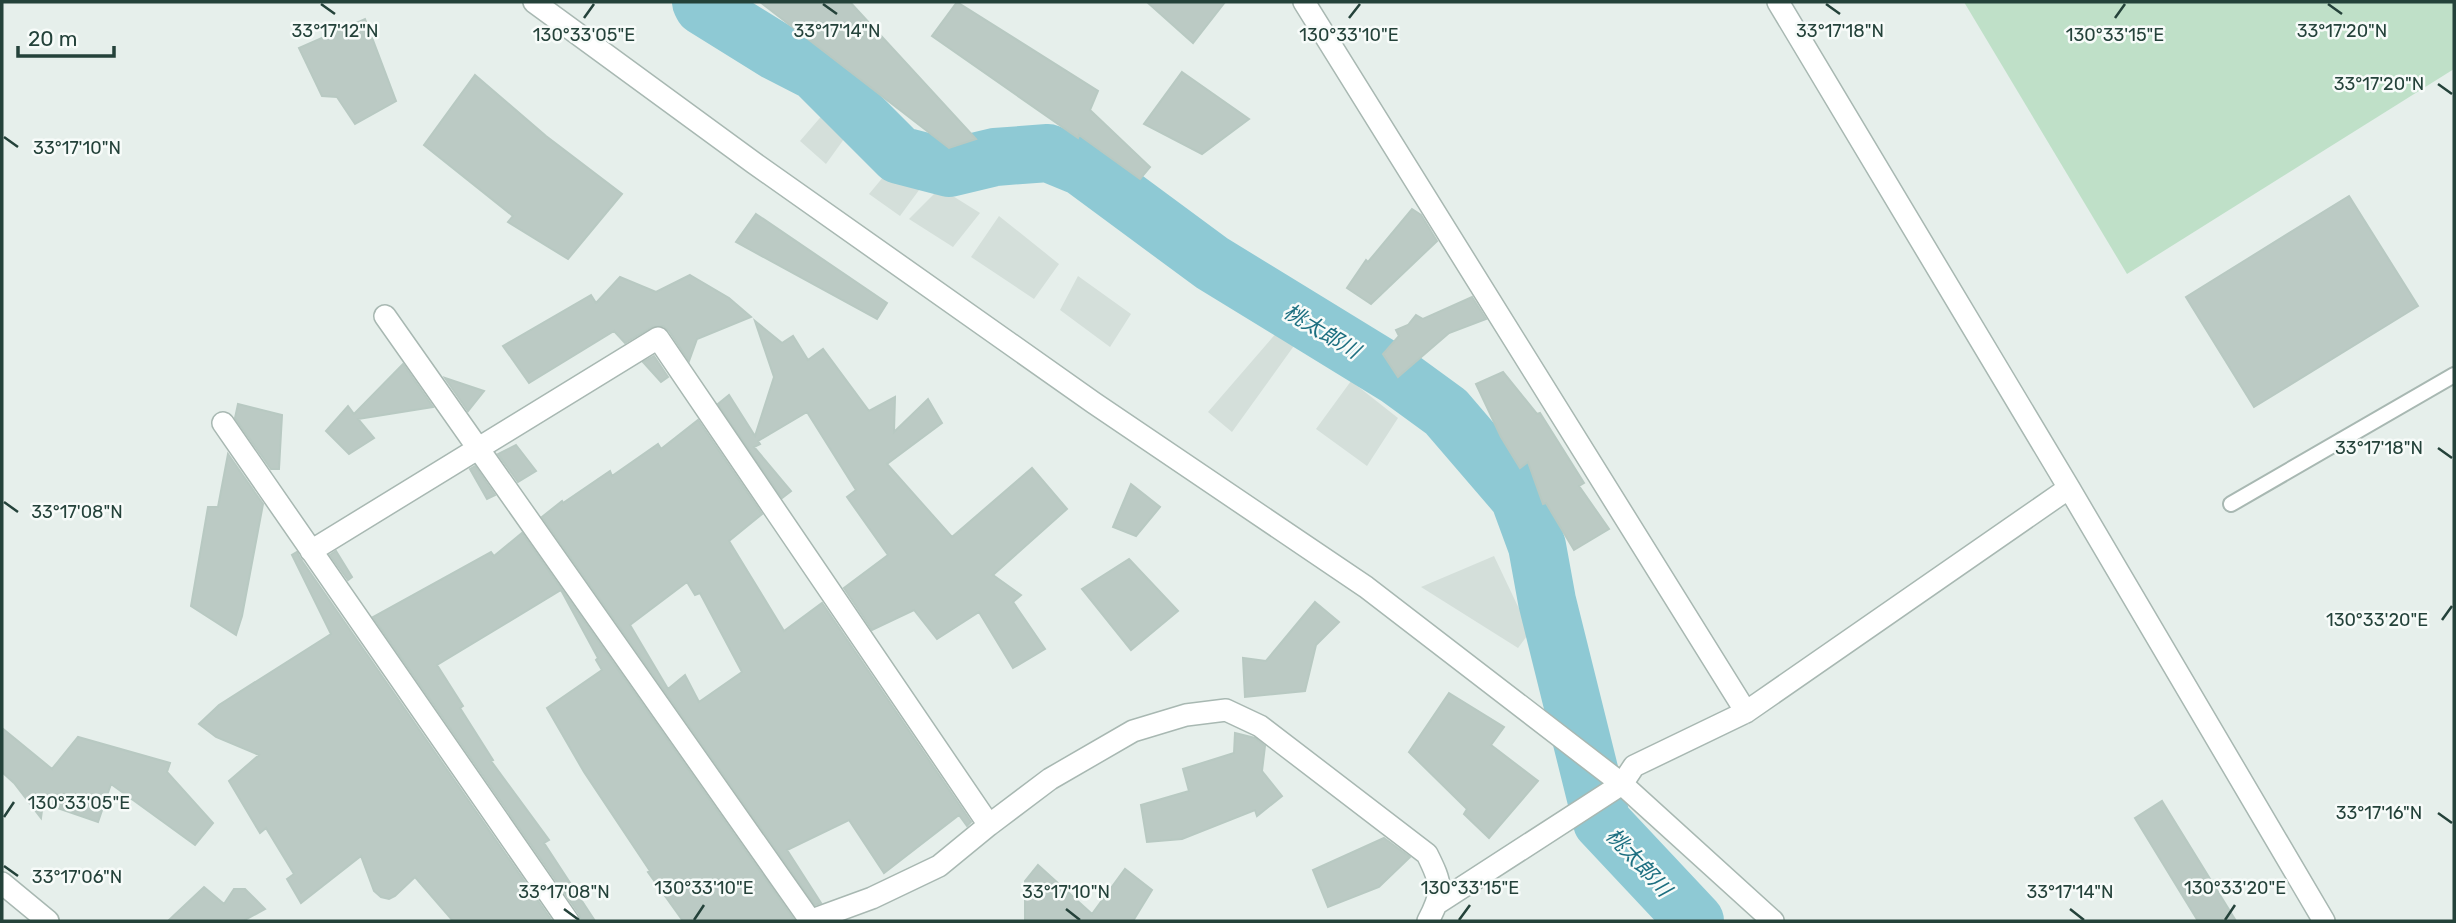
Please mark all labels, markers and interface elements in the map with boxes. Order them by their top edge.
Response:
scale bar [18,14,114,58]
text: 33°17'12"N [292,20,379,42]
text: 33°17'14"N [793,20,881,42]
text: 33°17'18"N [1796,20,1884,42]
text: 33°17'20"N [2297,20,2387,42]
text: 130°33'05"E [533,24,635,46]
text: 130°33'10"E [1299,24,1399,46]
text: 130°33'15"E [2066,24,2164,46]
text: 20 m [28,26,77,51]
text: 33°17'20"N [2334,73,2424,95]
text: 33°17'10"N [33,137,121,159]
water label: 桃太郎川 [1280,299,1366,364]
text: 33°17'18"N [2335,437,2423,459]
text: 33°17'08"N [31,501,123,523]
text: 130°33'20"E [2326,609,2428,631]
text: 130°33'05"E [28,792,130,814]
text: 33°17'16"N [2336,802,2422,824]
water label: 桃太郎川 [1601,823,1678,903]
text: 33°17'06"N [32,866,122,888]
text: 130°33'10"E [654,877,754,899]
text: 130°33'15"E [1421,877,1519,899]
text: 130°33'20"E [2184,877,2286,899]
text: 33°17'08"N [518,881,610,903]
text: 33°17'10"N [1022,881,1110,903]
text: 33°17'14"N [2026,881,2114,903]

